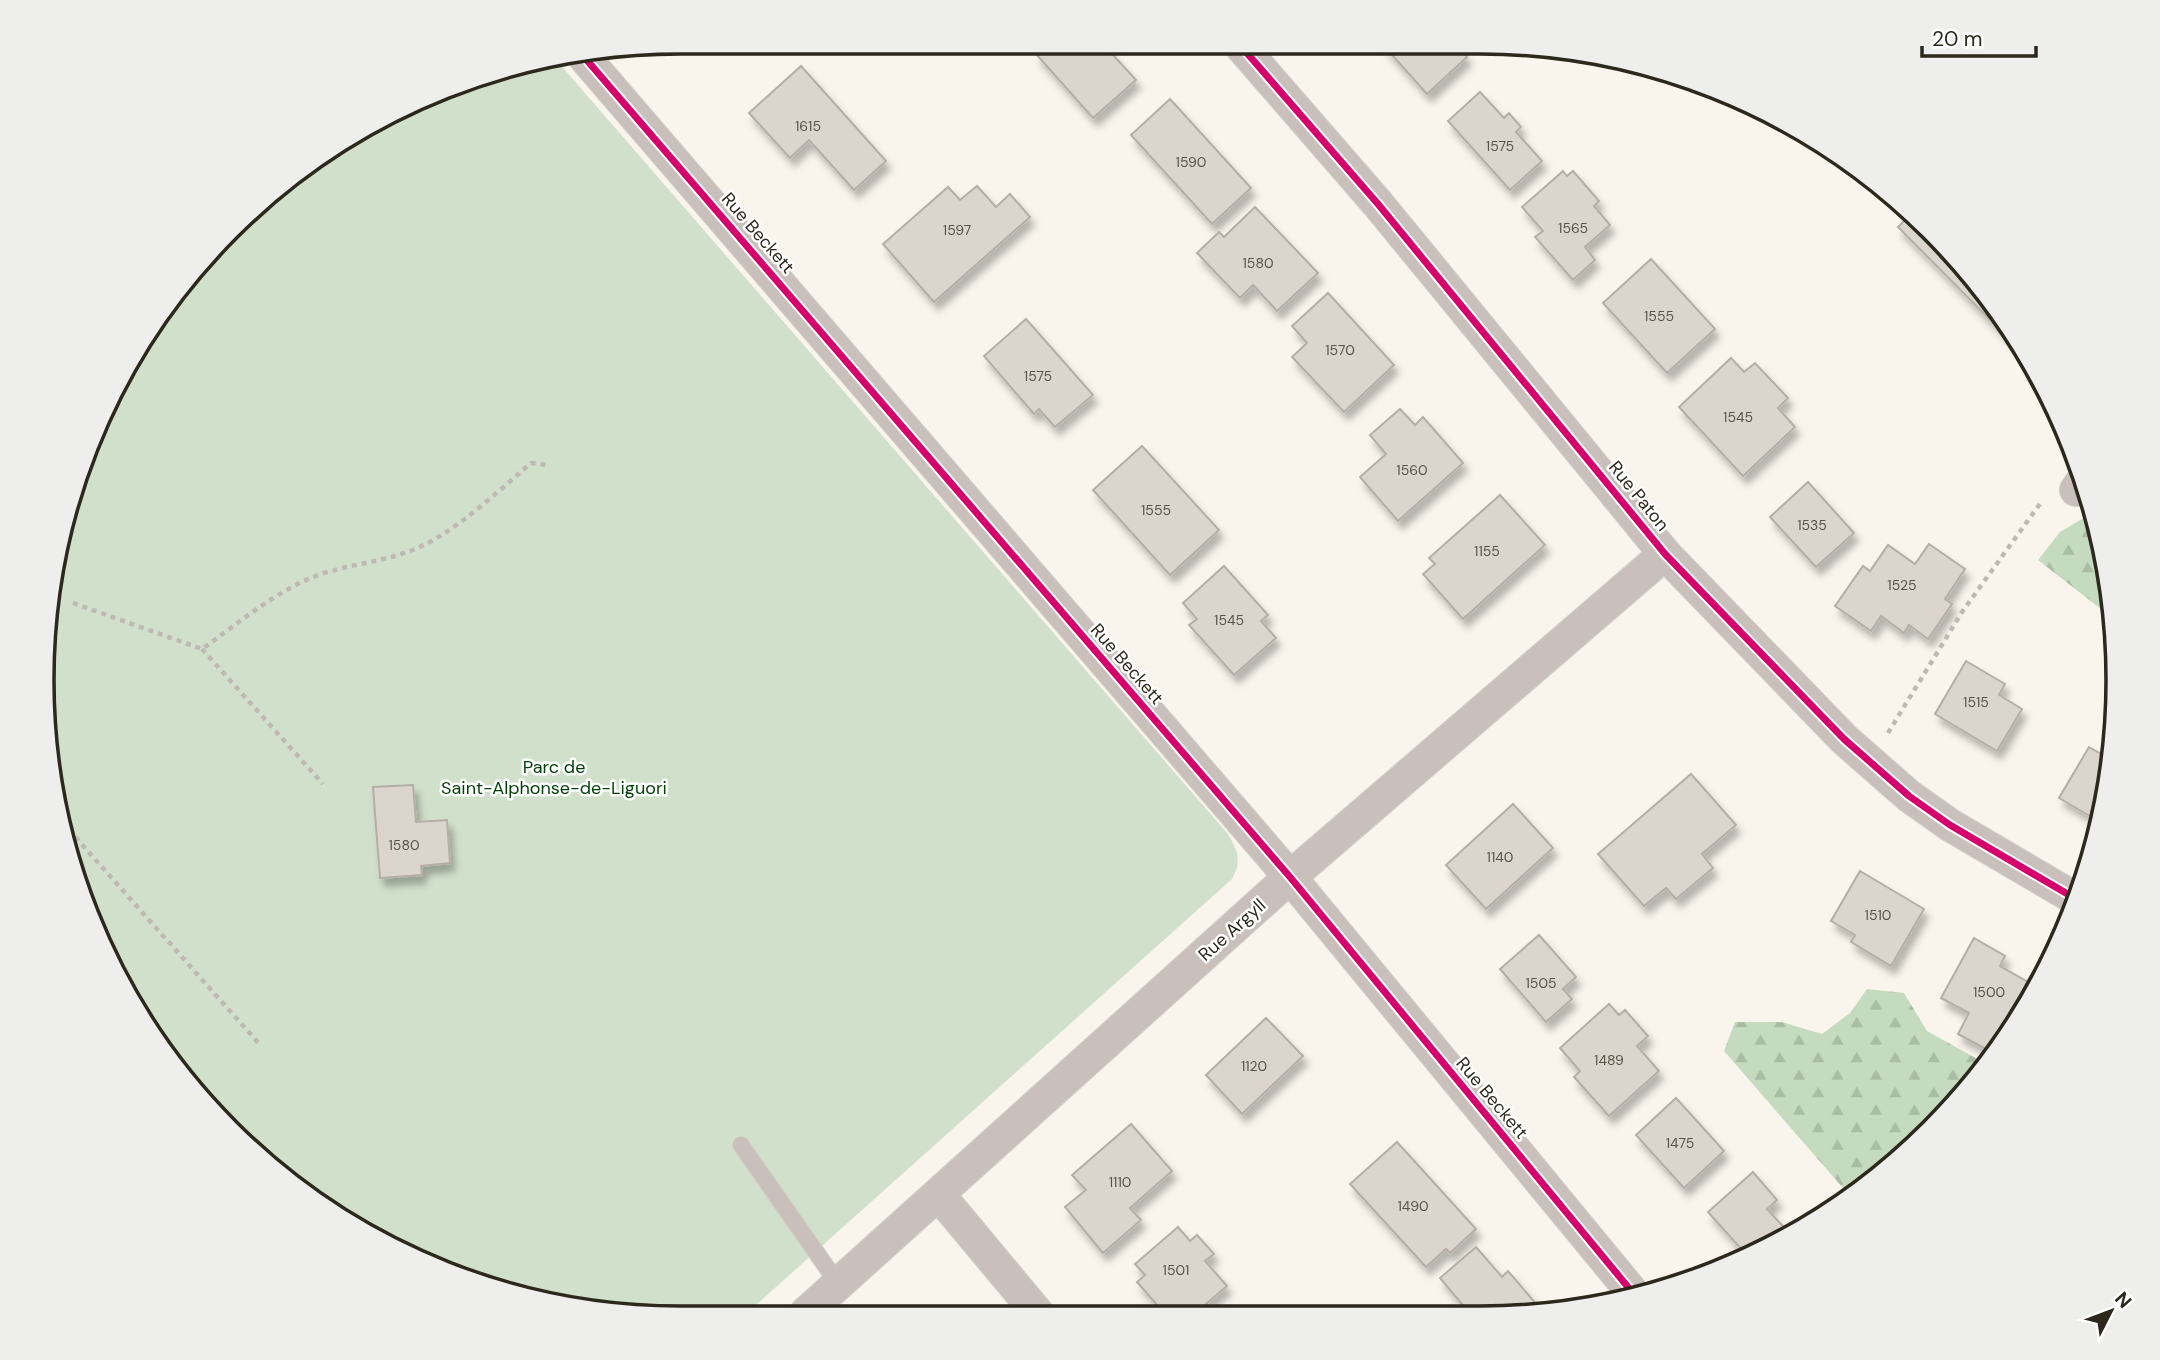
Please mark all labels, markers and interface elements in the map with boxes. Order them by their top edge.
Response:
scale bar [1922,14,2036,58]
text: 20 m [1932,25,1983,53]
house number: 1615 [795,117,821,135]
house number: 1575 [1486,137,1514,155]
house number: 1590 [1176,153,1206,171]
street label: Rue Beckett [716,187,800,279]
house number: 1565 [1558,219,1588,237]
house number: 1597 [943,221,971,239]
house number: 1580 [1243,254,1274,272]
house number: 1555 [1644,307,1674,325]
house number: 1570 [1325,341,1355,359]
house number: 1575 [1024,367,1052,385]
house number: 1545 [1723,408,1753,426]
street label: Rue Paton [1603,456,1675,536]
house number: 1560 [1396,461,1428,479]
house number: 1555 [1141,501,1171,519]
house number: 1535 [1797,516,1827,534]
house number: 1155 [1474,542,1500,560]
house number: 1525 [1887,576,1917,594]
house number: 1545 [1214,611,1244,629]
street label: Rue Beckett [1085,618,1169,710]
house number: 1515 [1963,693,1989,711]
park label: Parc de Saint-Alphonse-de-Liguori [441,755,667,800]
house number: 1580 [389,836,420,854]
house number: 1140 [1487,848,1513,866]
street label: Rue Argyll [1193,893,1271,967]
house number: 1510 [1865,906,1891,924]
house number: 1505 [1525,974,1557,992]
house number: 1500 [1973,983,2005,1001]
house number: 1489 [1594,1051,1624,1069]
street label: Rue Beckett [1451,1052,1533,1144]
house number: 1120 [1241,1057,1267,1075]
house number: 1475 [1666,1134,1694,1152]
house number: 1110 [1109,1173,1131,1191]
house number: 1490 [1397,1197,1429,1215]
house number: 1501 [1163,1261,1189,1279]
north arrow [2076,1276,2146,1346]
text: N [2109,1286,2137,1313]

